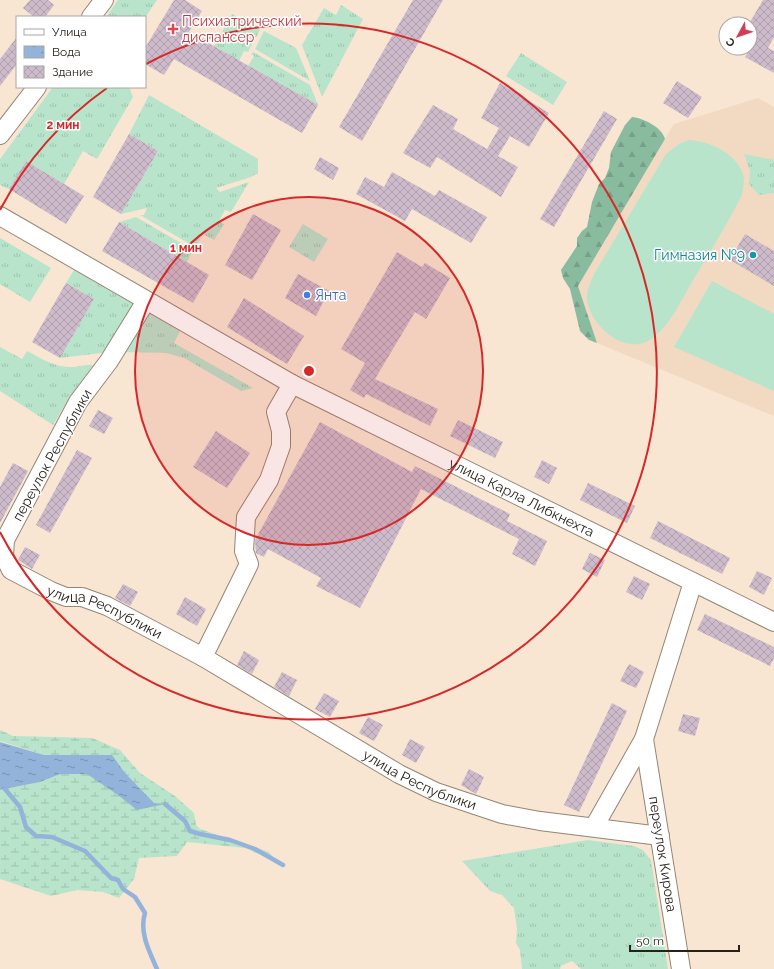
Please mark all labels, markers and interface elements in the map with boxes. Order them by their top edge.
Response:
place label: Психиатрический диспансер [182,13,302,45]
legend [16,16,146,88]
north arrow [718,16,758,56]
marker: Психиатрический диспансер [167,23,179,35]
text: Улица [52,25,87,39]
text: С [723,35,738,49]
text: Вода [52,45,81,59]
text: Здание [52,65,93,79]
text: 2 мин [46,118,80,132]
text: 1 мин [170,241,202,255]
place label: Гимназия №9 [654,247,745,263]
marker: Гимназия №9 [748,250,758,260]
place label: Янта [315,287,346,303]
marker: Янта [302,290,312,300]
centre of rings [302,364,316,378]
street label: переулок Республики [9,386,95,524]
street label: улица Карла Либкнехта [447,455,597,540]
street label: улица Республики [45,582,165,642]
street label: улица Республики [360,746,479,813]
street label: переулок Кирова [646,795,680,913]
scale bar [630,927,739,953]
text: 50 m [636,934,664,948]

